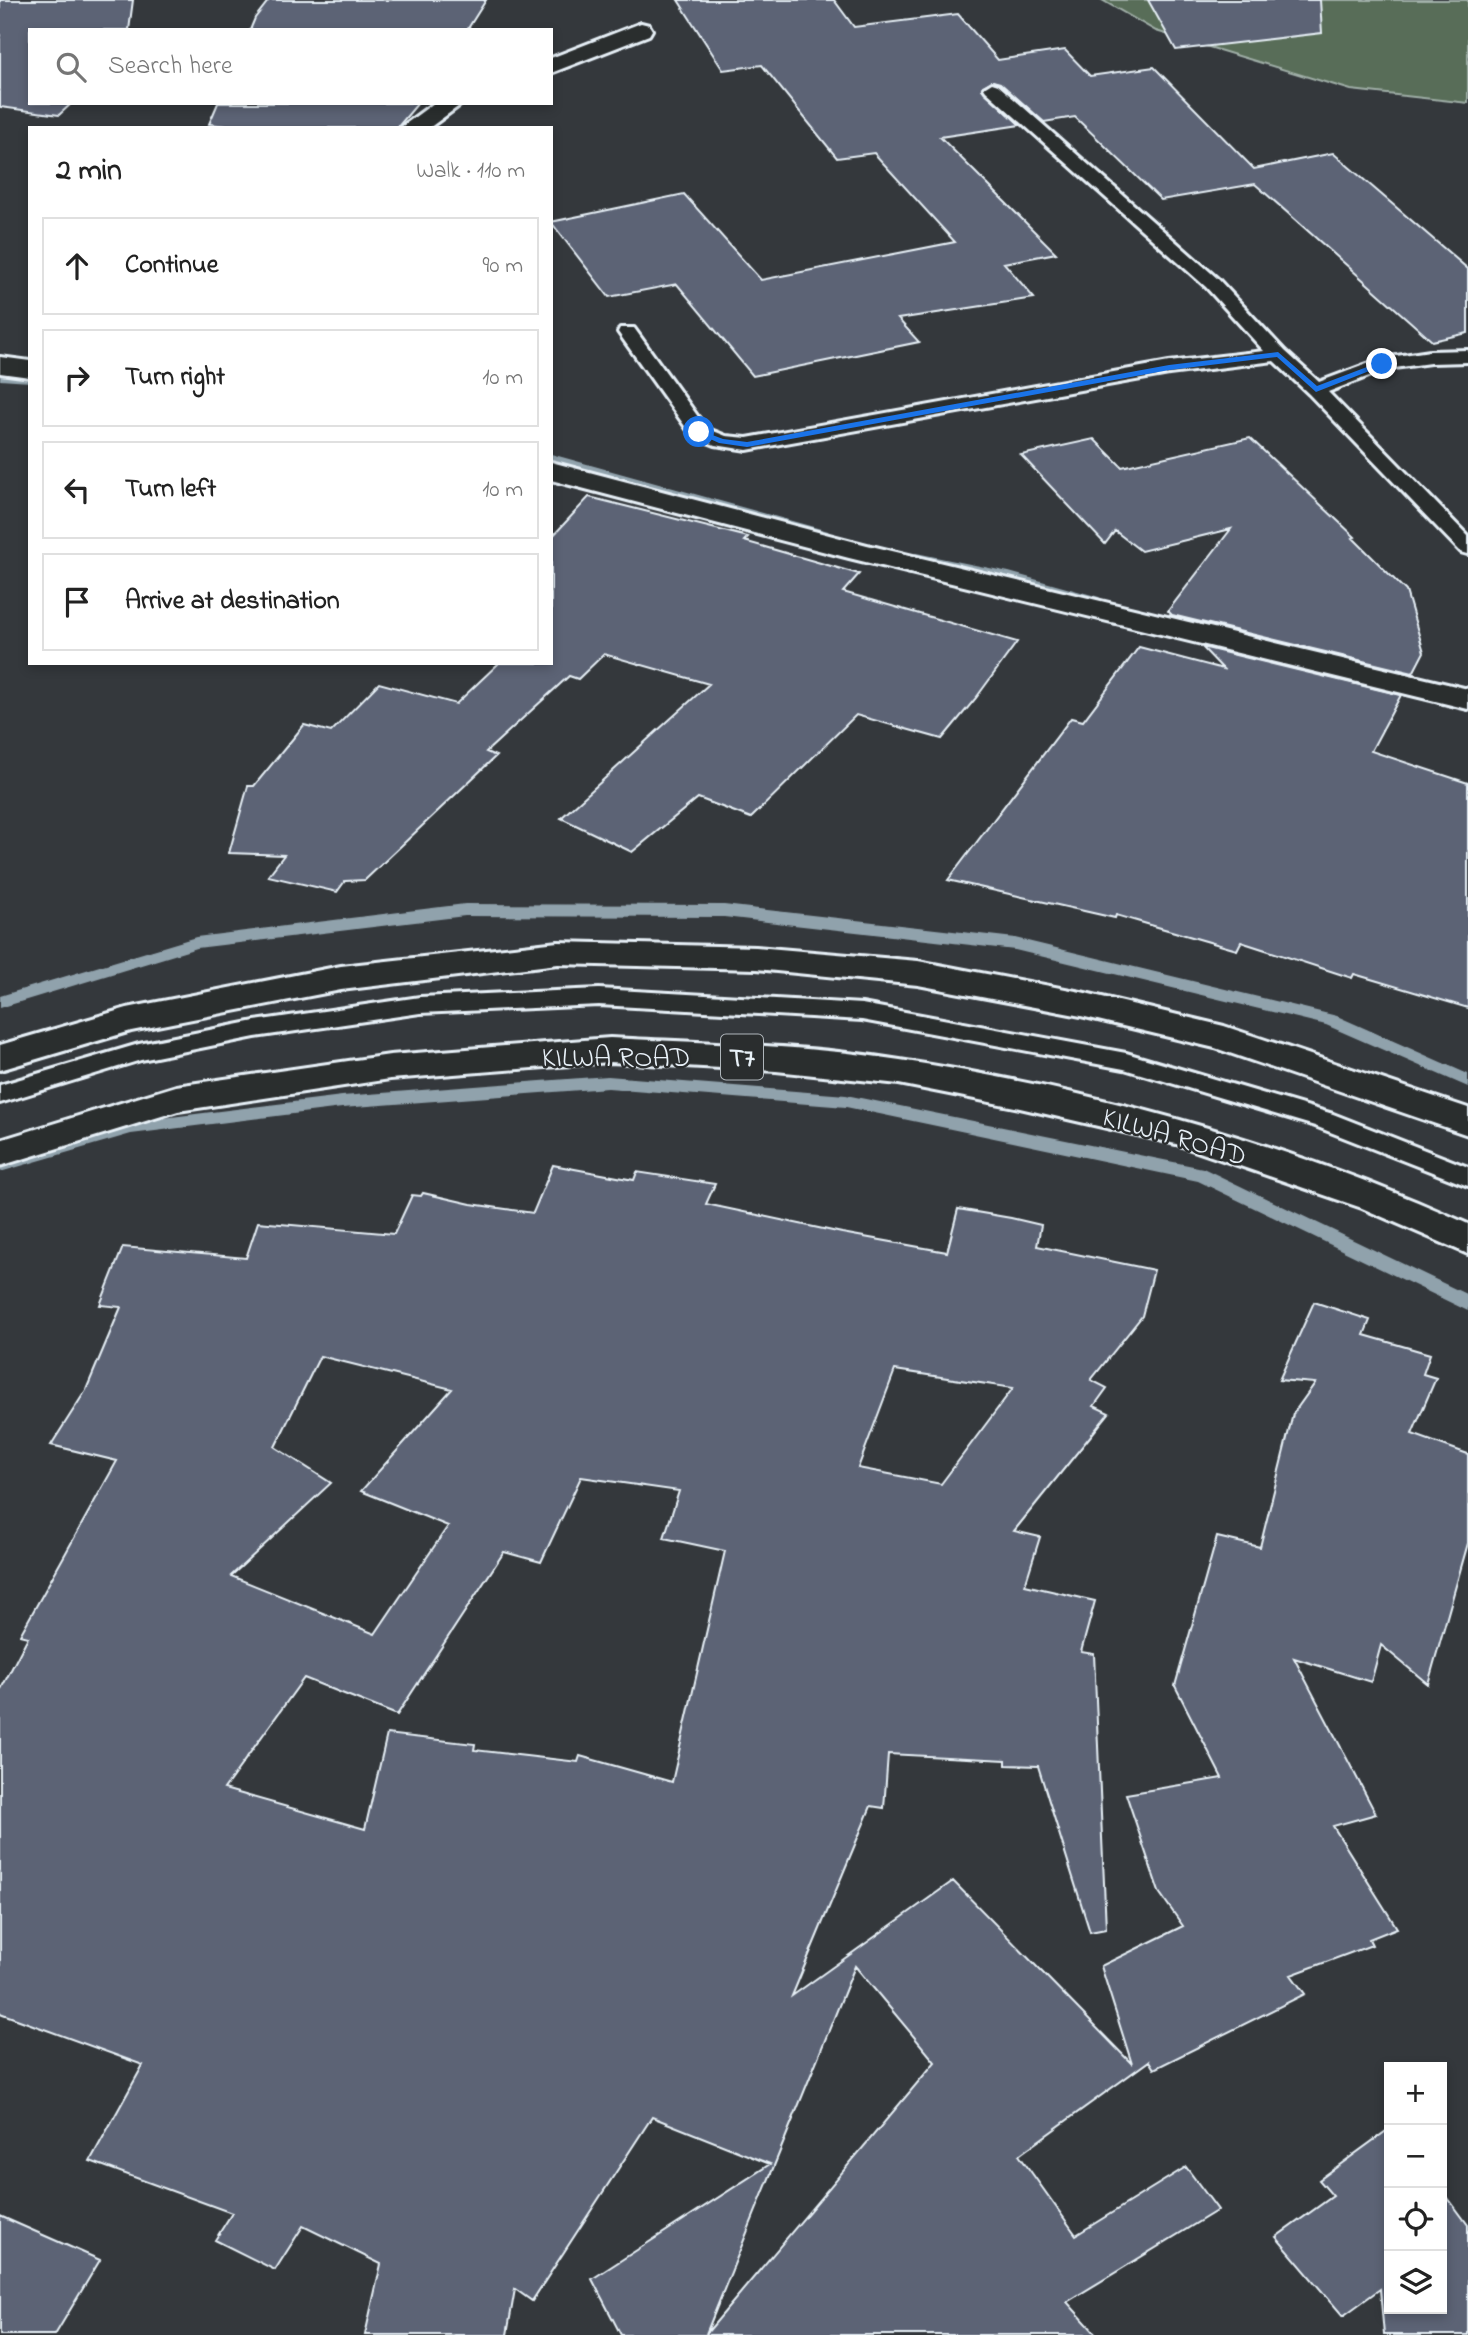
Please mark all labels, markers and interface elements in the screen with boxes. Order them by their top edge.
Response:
search box [28,28,553,105]
icon: search [52,48,90,86]
text: Search here [108,48,233,86]
text: 2 min [56,150,122,194]
text: Walk · 110 m [416,155,525,188]
icon: ahead [58,247,96,285]
text: Continue [125,247,218,285]
text: 90 m [483,250,523,283]
route end [1366,348,1397,379]
icon: right [58,359,96,397]
text: Turn right [125,359,225,397]
text: 10 m [482,362,523,395]
route start [683,416,714,447]
icon: left [58,471,96,509]
text: Turn left [125,471,216,509]
text: 10 m [482,474,523,507]
icon: arrive [58,583,96,621]
text: Arrive at destination [125,583,340,621]
road number: T7 [721,1034,763,1080]
street label: KILWA ROAD [542,1039,690,1080]
street label: KILWA ROAD [1097,1098,1251,1179]
map controls [1384,2062,1447,2314]
button: + [1384,2062,1447,2125]
button: − [1384,2125,1447,2188]
button: locate [1384,2188,1447,2251]
button: layers [1384,2251,1447,2314]

